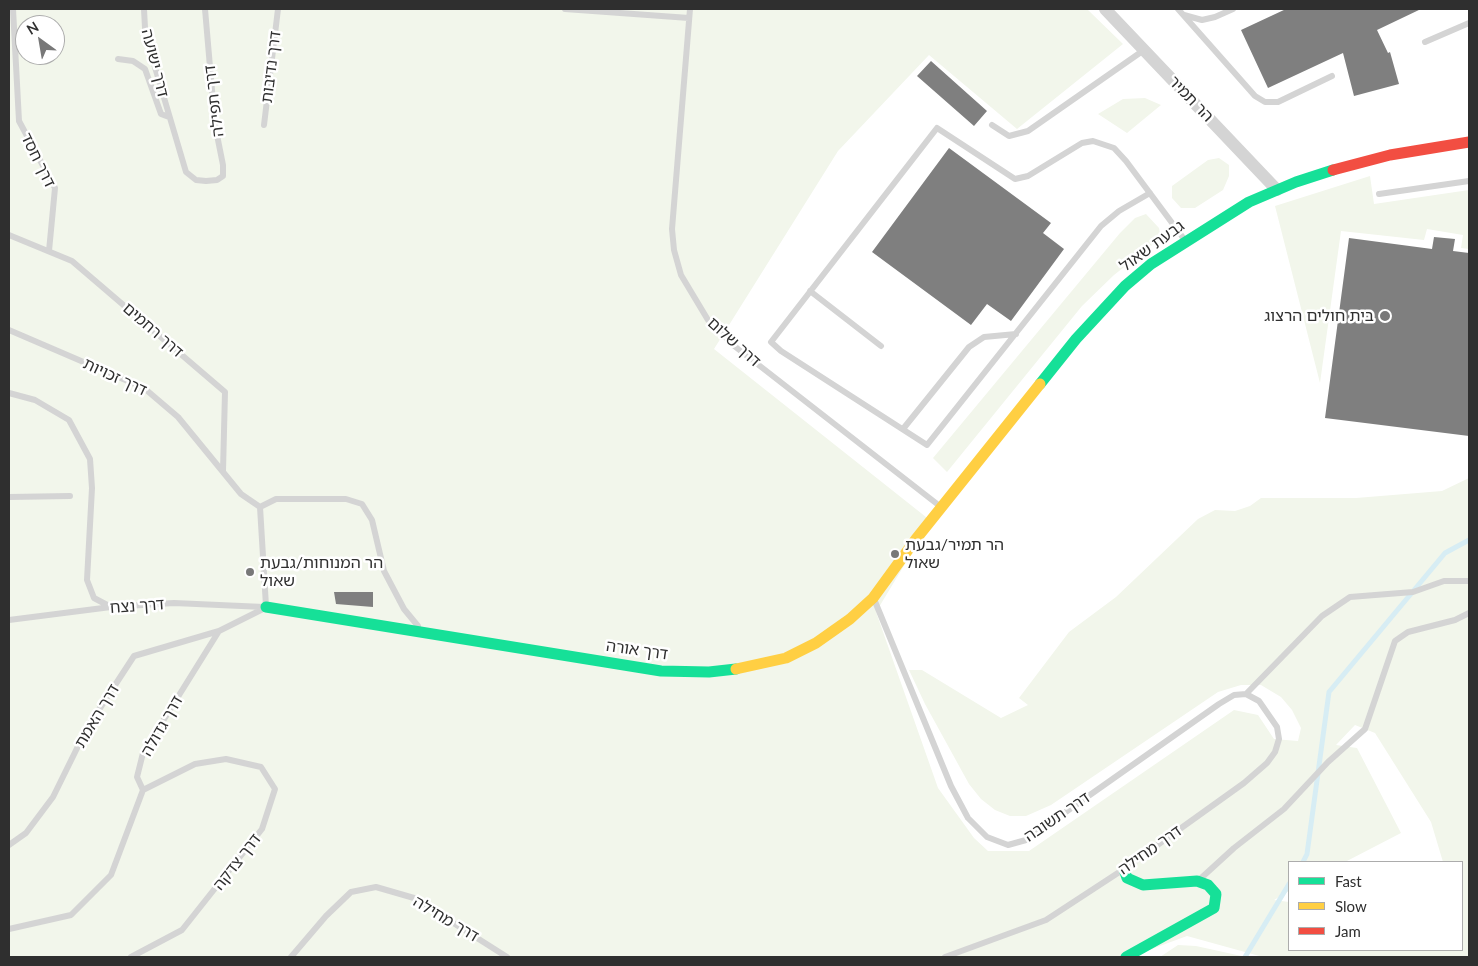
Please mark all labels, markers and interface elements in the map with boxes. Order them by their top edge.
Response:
north arrow [15,15,65,65]
text: N [23,18,41,38]
street label: דרך ישועה [137,27,173,99]
street label: דרך נדיבות [257,30,285,104]
street label: דרך תפילה [200,64,228,138]
street label: הר תמיר [1165,72,1217,126]
street label: דרך חסד [17,129,59,191]
street label: גבעת שאול [1116,216,1188,276]
street label: דרך רחמים [119,299,187,361]
place label: בית חולים הרצוג [1264,306,1374,326]
marker: בית חולים הרצוג [1378,309,1392,323]
street label: דרך שלום [704,313,764,371]
street label: דרך זכויות [80,354,150,400]
place label: הר תמיר/גבעת שאול [905,535,1004,573]
marker: הר תמיר/גבעת שאול [889,548,901,560]
place label: הר המנוחות/גבעת שאול [260,553,383,591]
marker: הר המנוחות/גבעת שאול [244,566,256,578]
street label: דרך נצח [109,595,165,617]
street label: דרך אורה [605,636,669,664]
street label: דרך האמת [71,681,123,751]
street label: דרך גדולה [137,692,187,760]
street label: דרך תשובה [1020,788,1094,846]
street label: דרך מחילה [1114,821,1186,879]
street label: דרך צדקה [209,830,265,894]
legend [1288,861,1463,951]
text: Fast [1335,872,1362,890]
street label: דרך מחילה [410,892,482,946]
text: Slow [1335,897,1367,915]
text: Jam [1335,922,1361,940]

